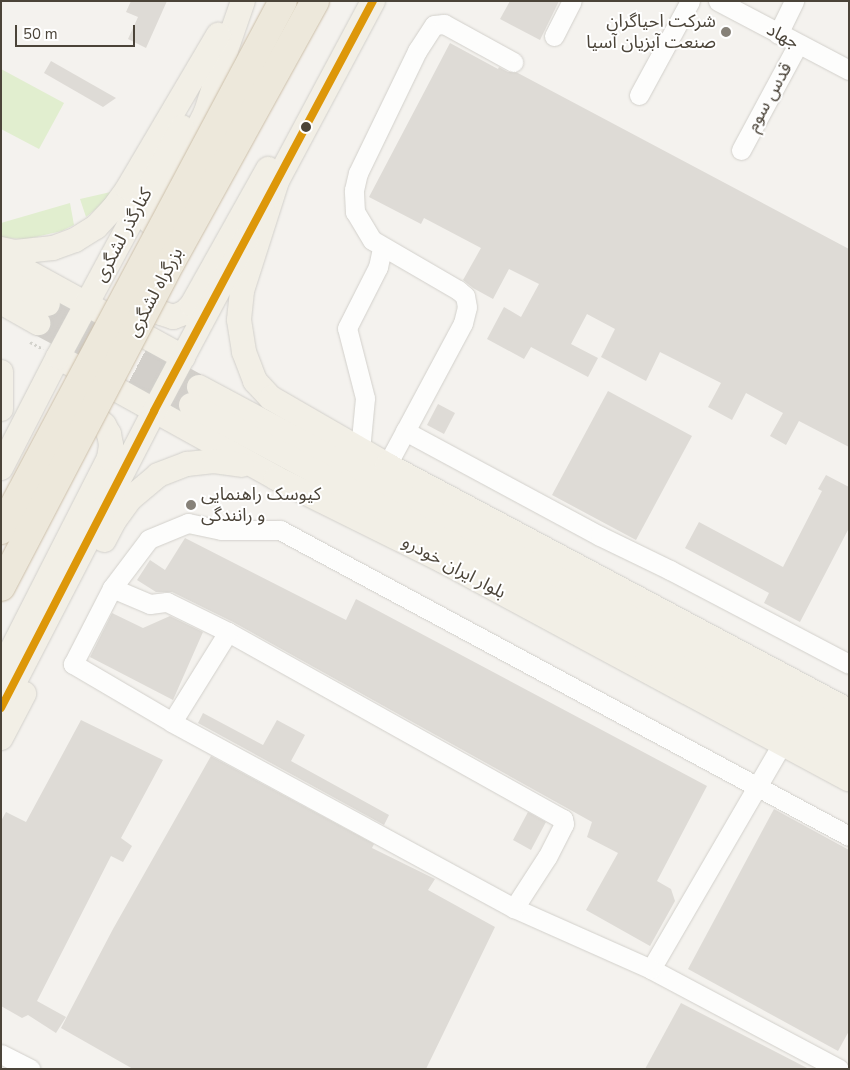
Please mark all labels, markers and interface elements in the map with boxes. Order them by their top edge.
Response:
place label: شرکت احیاگران صنعت آبزیان آسیا [586,11,716,54]
scale bar [18,15,138,47]
street label: جهاد [763,19,803,53]
text: 50 m [23,24,58,44]
marker: شرکت احیاگران صنعت آبزیان آسیا [720,26,732,38]
street label: قدس سوم [741,59,797,135]
unlabelled marker [301,122,311,132]
street label: کنارگذر لشگری [89,185,157,285]
street label: بزرگراه لشگری [122,244,188,340]
place label: کیوسک راهنمایی و رانندگی [201,484,321,526]
marker: کیوسک راهنمایی و رانندگی [185,499,197,511]
street label: بلوار ایران خودرو [399,531,509,603]

